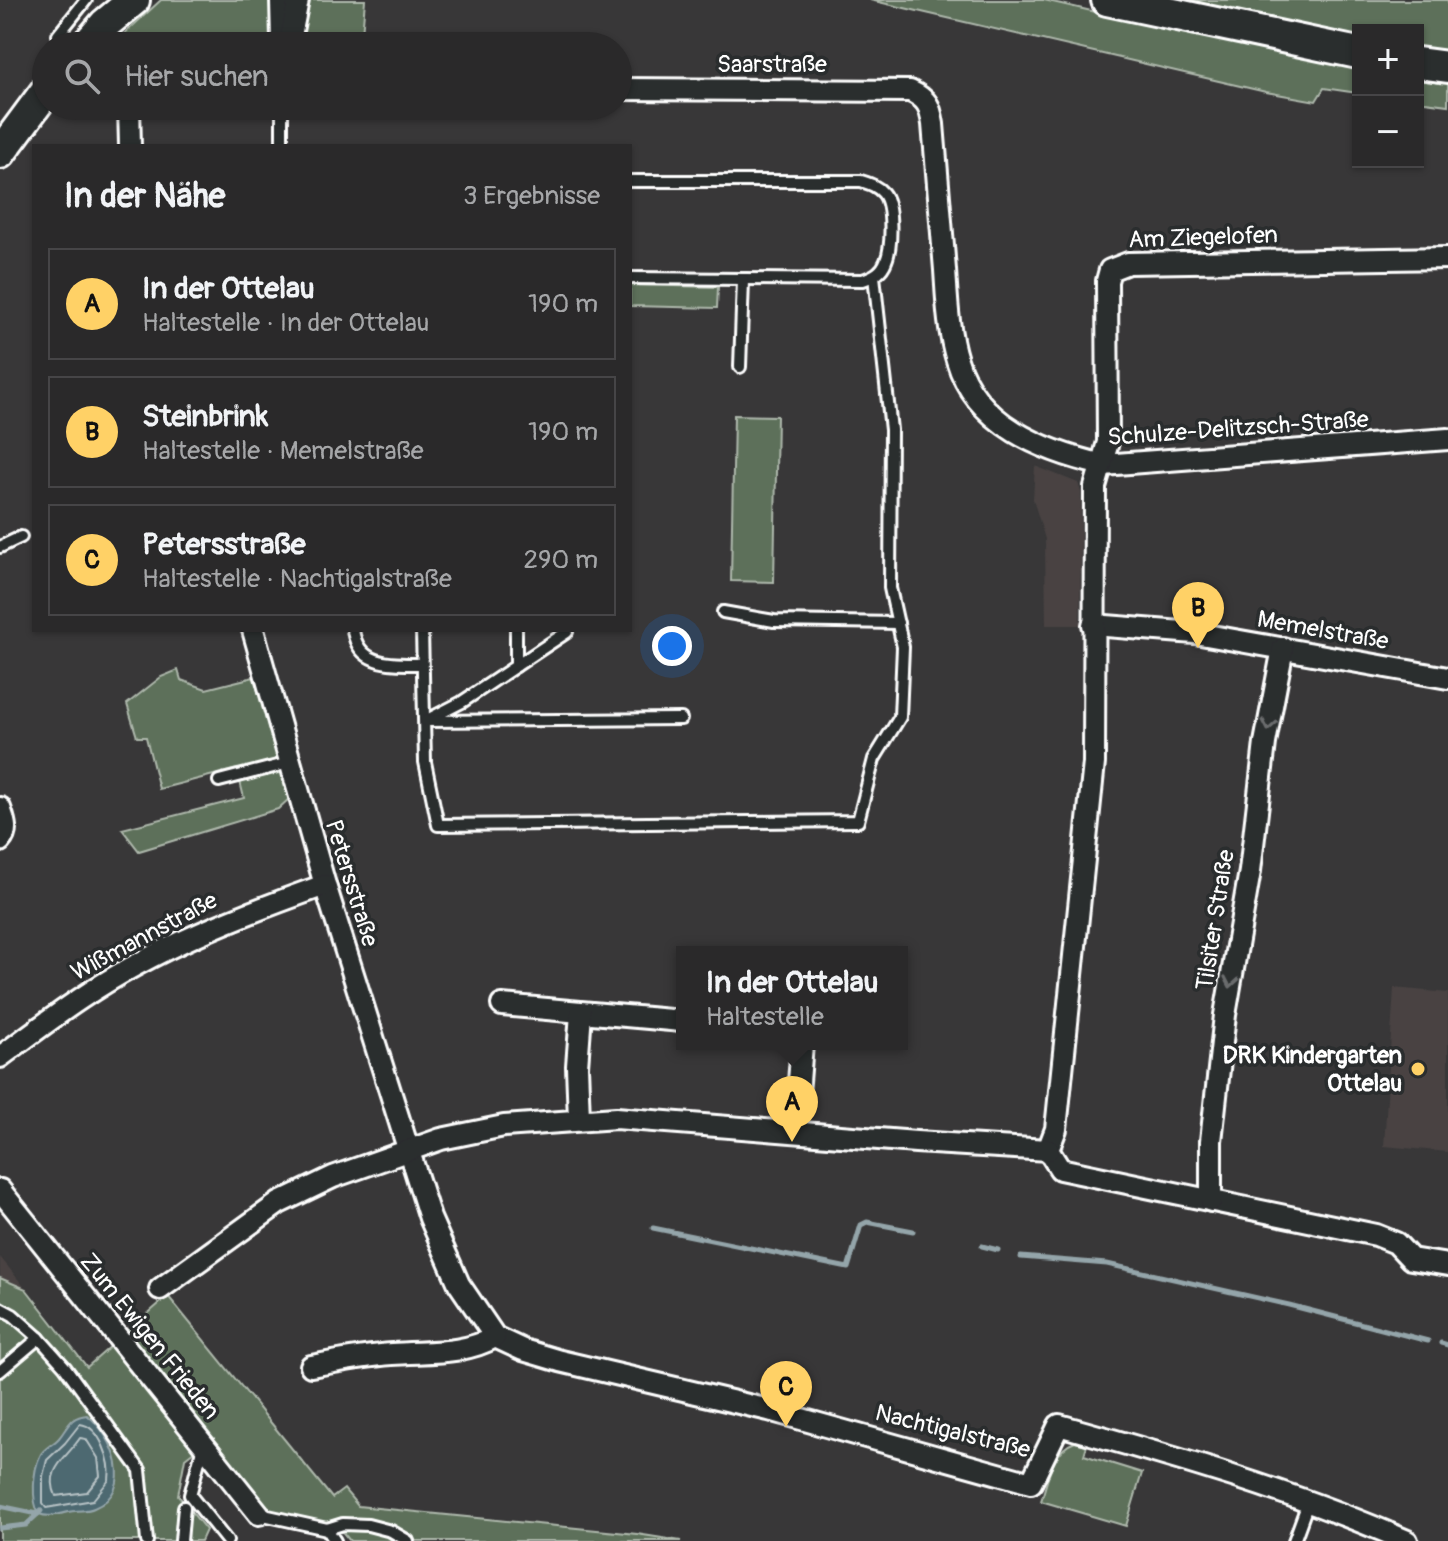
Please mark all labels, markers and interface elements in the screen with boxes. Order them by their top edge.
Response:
map controls [1352,24,1424,168]
button: + [1352,24,1424,96]
search box [32,32,632,120]
street label: Saarstraße [717,50,827,79]
icon: search [60,54,104,98]
text: Hier suchen [124,58,269,95]
button: − [1352,96,1424,168]
text: In der Nähe [64,175,225,218]
text: 3 Ergebnisse [463,180,600,212]
street label: Am Ziegelofen [1128,220,1278,255]
text: In der Ottelau [142,270,315,307]
text: A [84,288,100,320]
text: 190 m [528,288,598,320]
text: Haltestelle · In der Ottelau [142,307,429,339]
text: Steinbrink [142,398,268,435]
street label: Schulze-Delitzsch-Straße [1107,405,1370,452]
text: B [85,416,99,448]
text: 190 m [528,416,598,448]
text: Haltestelle · Memelstraße [142,435,424,467]
text: Petersstraße [142,526,306,563]
text: C [84,544,100,576]
text: 290 m [524,544,598,576]
text: Haltestelle · Nachtigalstraße [142,563,452,595]
pin: B [1172,582,1224,648]
street label: Memelstraße [1255,605,1391,656]
your location [652,626,692,666]
one-way arrow [1261,718,1278,732]
street label: Petersstraße [319,816,385,950]
street label: Tilsiter Straße [1190,848,1241,992]
street label: Wißmannstraße [66,886,222,987]
popup [676,946,908,1050]
text: In der Ottelau [706,964,878,1001]
one-way arrow [1223,975,1240,989]
text: Haltestelle [706,1001,824,1033]
place label: DRK Kindergarten Ottelau [1222,1041,1402,1098]
marker: DRK Kindergarten Ottelau [1409,1060,1427,1078]
pin: A [766,1076,818,1142]
street label: Zum Ewigen Frieden [74,1247,226,1425]
pin: C [760,1361,812,1427]
street label: Nachtigalstraße [872,1398,1034,1465]

